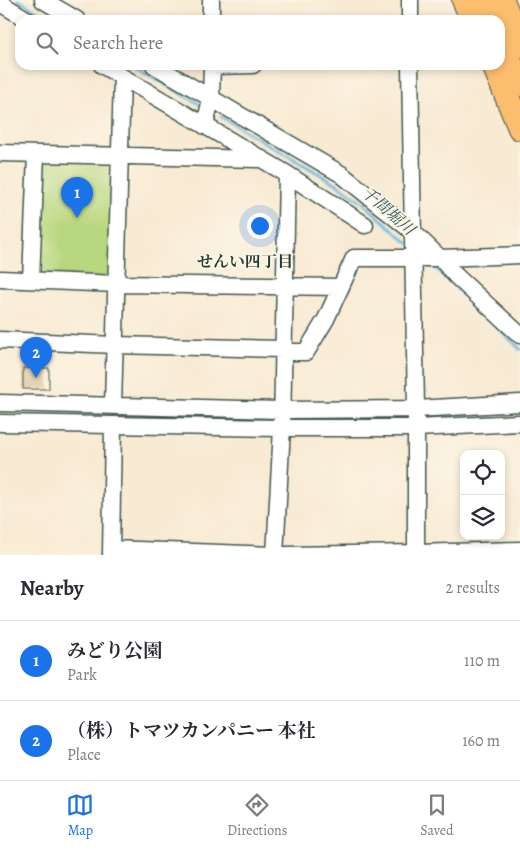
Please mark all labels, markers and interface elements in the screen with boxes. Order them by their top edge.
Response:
search box [15,15,505,70]
icon: search [33,29,61,57]
text: Search here [73,30,163,56]
pin: 1 [61,177,93,218]
water label: 千間堀川 [357,182,421,242]
your location [247,213,273,239]
district label: せんい四丁目 [197,251,293,273]
pin: 2 [20,337,52,378]
map controls [460,450,505,540]
button: locate [460,450,505,495]
button: layers [460,495,505,540]
text: Nearby [20,574,83,602]
text: 2 results [445,577,500,599]
text: みどり公園 [67,638,162,664]
text: 1 [33,650,39,672]
text: 110 m [464,650,500,672]
text: Park [67,664,97,686]
text: （株）トマツカンパニー 本社 [67,718,315,744]
text: 2 [32,730,40,752]
text: 160 m [462,730,500,752]
text: Place [67,744,101,766]
tab: Map [66,791,94,840]
tab: Directions [227,791,287,840]
tab: Saved [420,791,454,840]

